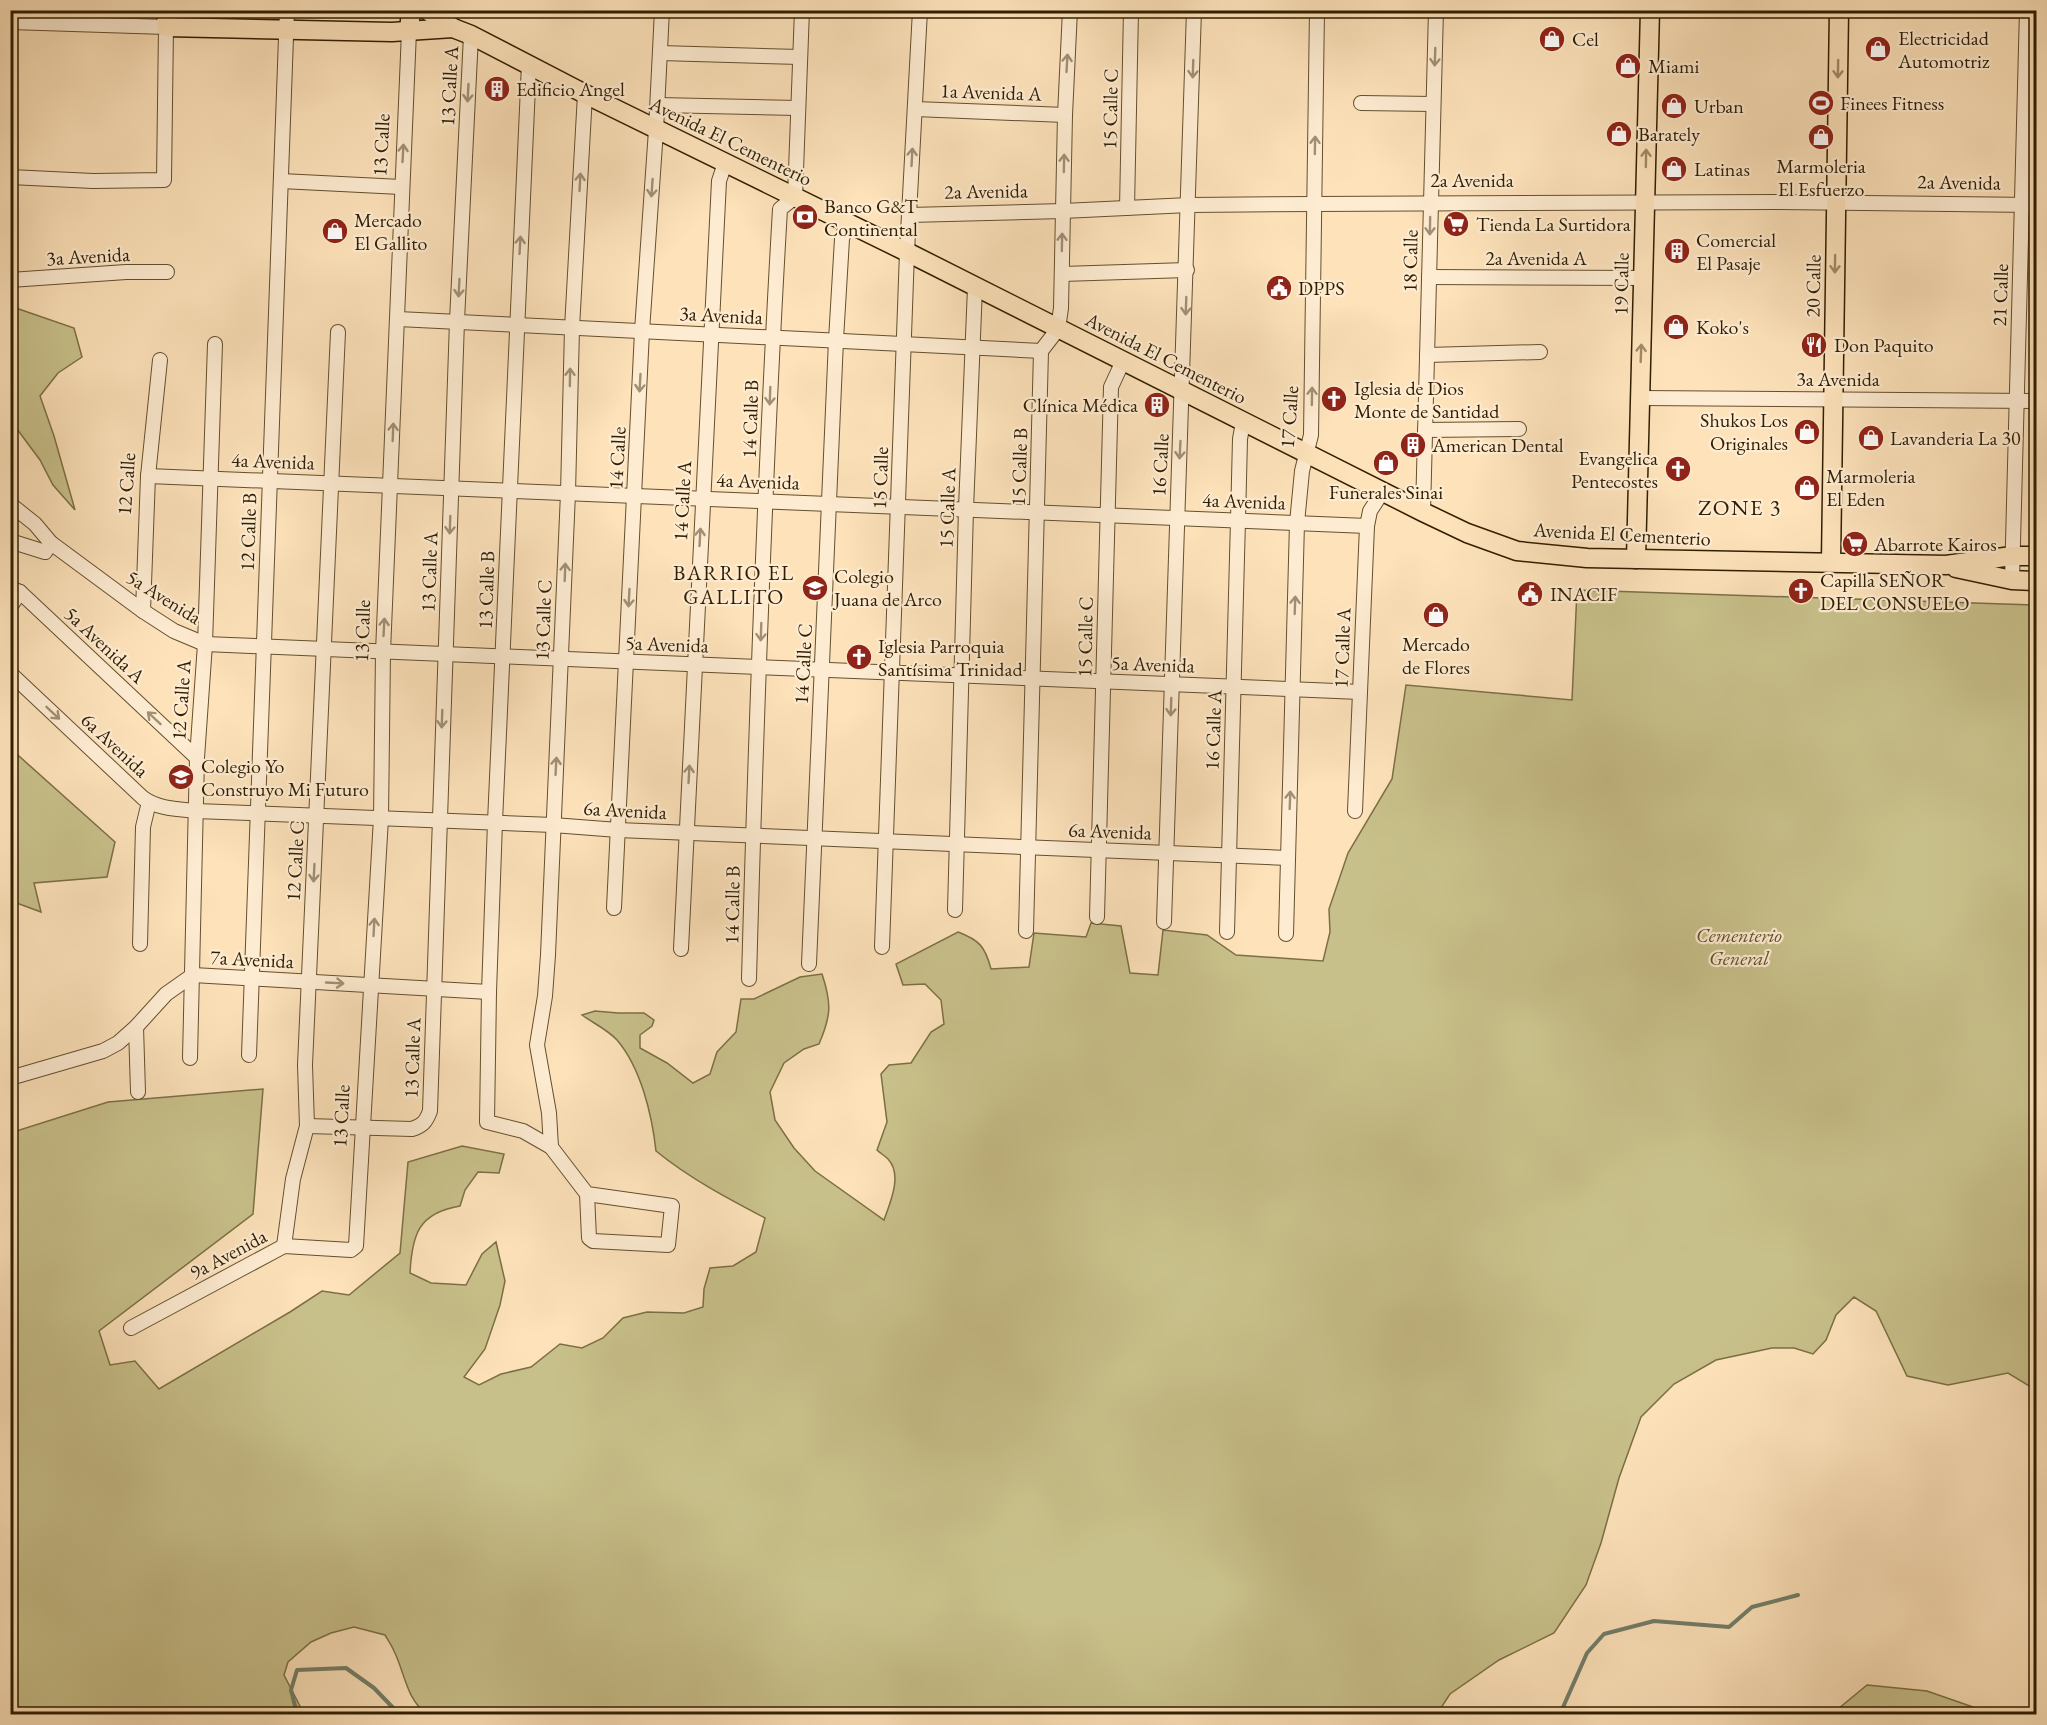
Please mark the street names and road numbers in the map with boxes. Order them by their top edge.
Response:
street label: 13 Calle A [434,45,464,127]
street label: 15 Calle C [1096,68,1124,150]
street label: 1a Avenida A [940,77,1042,107]
street label: Avenida El Cementerio [645,90,817,192]
street label: 13 Calle [366,113,396,177]
street label: 2a Avenida [1430,167,1514,193]
street label: 2a Avenida [1917,168,2001,196]
street label: 2a Avenida [944,177,1028,205]
street label: 18 Calle [1396,229,1424,293]
street label: 3a Avenida [46,241,130,271]
street label: 2a Avenida A [1485,245,1587,271]
street label: 19 Calle [1607,252,1635,316]
street label: 20 Calle [1799,254,1827,318]
street label: 21 Calle [1986,263,2014,327]
street label: 3a Avenida [679,300,763,330]
street label: Avenida El Cementerio [1080,306,1251,410]
street label: 3a Avenida [1796,366,1880,392]
street label: 14 Calle B [736,379,764,459]
street label: 17 Calle [1274,385,1304,449]
street label: 14 Calle [602,426,632,490]
street label: 15 Calle B [1005,427,1033,507]
street label: 16 Calle [1145,433,1175,497]
street label: 15 Calle [866,446,894,510]
street label: 4a Avenida [231,447,315,475]
street label: 12 Calle [111,452,141,516]
street label: 14 Calle A [667,460,697,542]
street label: 4a Avenida [716,467,800,495]
street label: 15 Calle A [933,467,961,549]
street label: 4a Avenida [1202,487,1286,515]
street label: 12 Calle B [234,492,262,572]
street label: Avenida El Cementerio [1532,516,1711,552]
street label: 13 Calle A [415,531,443,613]
street label: 13 Calle B [472,550,500,630]
street label: 5a Avenida [122,564,206,630]
street label: 13 Calle C [529,579,557,661]
street label: 15 Calle C [1071,596,1099,678]
street label: 13 Calle [348,599,376,663]
street label: 5a Avenida A [59,601,151,689]
street label: 17 Calle A [1328,607,1356,689]
street label: 14 Calle C [788,623,818,705]
street label: 5a Avenida [625,630,709,658]
street label: 5a Avenida [1111,650,1195,678]
street label: 12 Calle A [165,659,197,741]
street label: 16 Calle A [1199,689,1227,771]
street label: 6a Avenida [76,707,154,783]
street label: 6a Avenida [583,795,667,825]
street label: 6a Avenida [1068,817,1152,845]
street label: 12 Calle C [280,820,310,902]
street label: 14 Calle B [718,866,746,944]
street label: 7a Avenida [210,944,294,974]
street label: 13 Calle A [398,1017,426,1099]
street label: 13 Calle [326,1084,356,1148]
street label: 9a Avenida [185,1223,271,1285]

